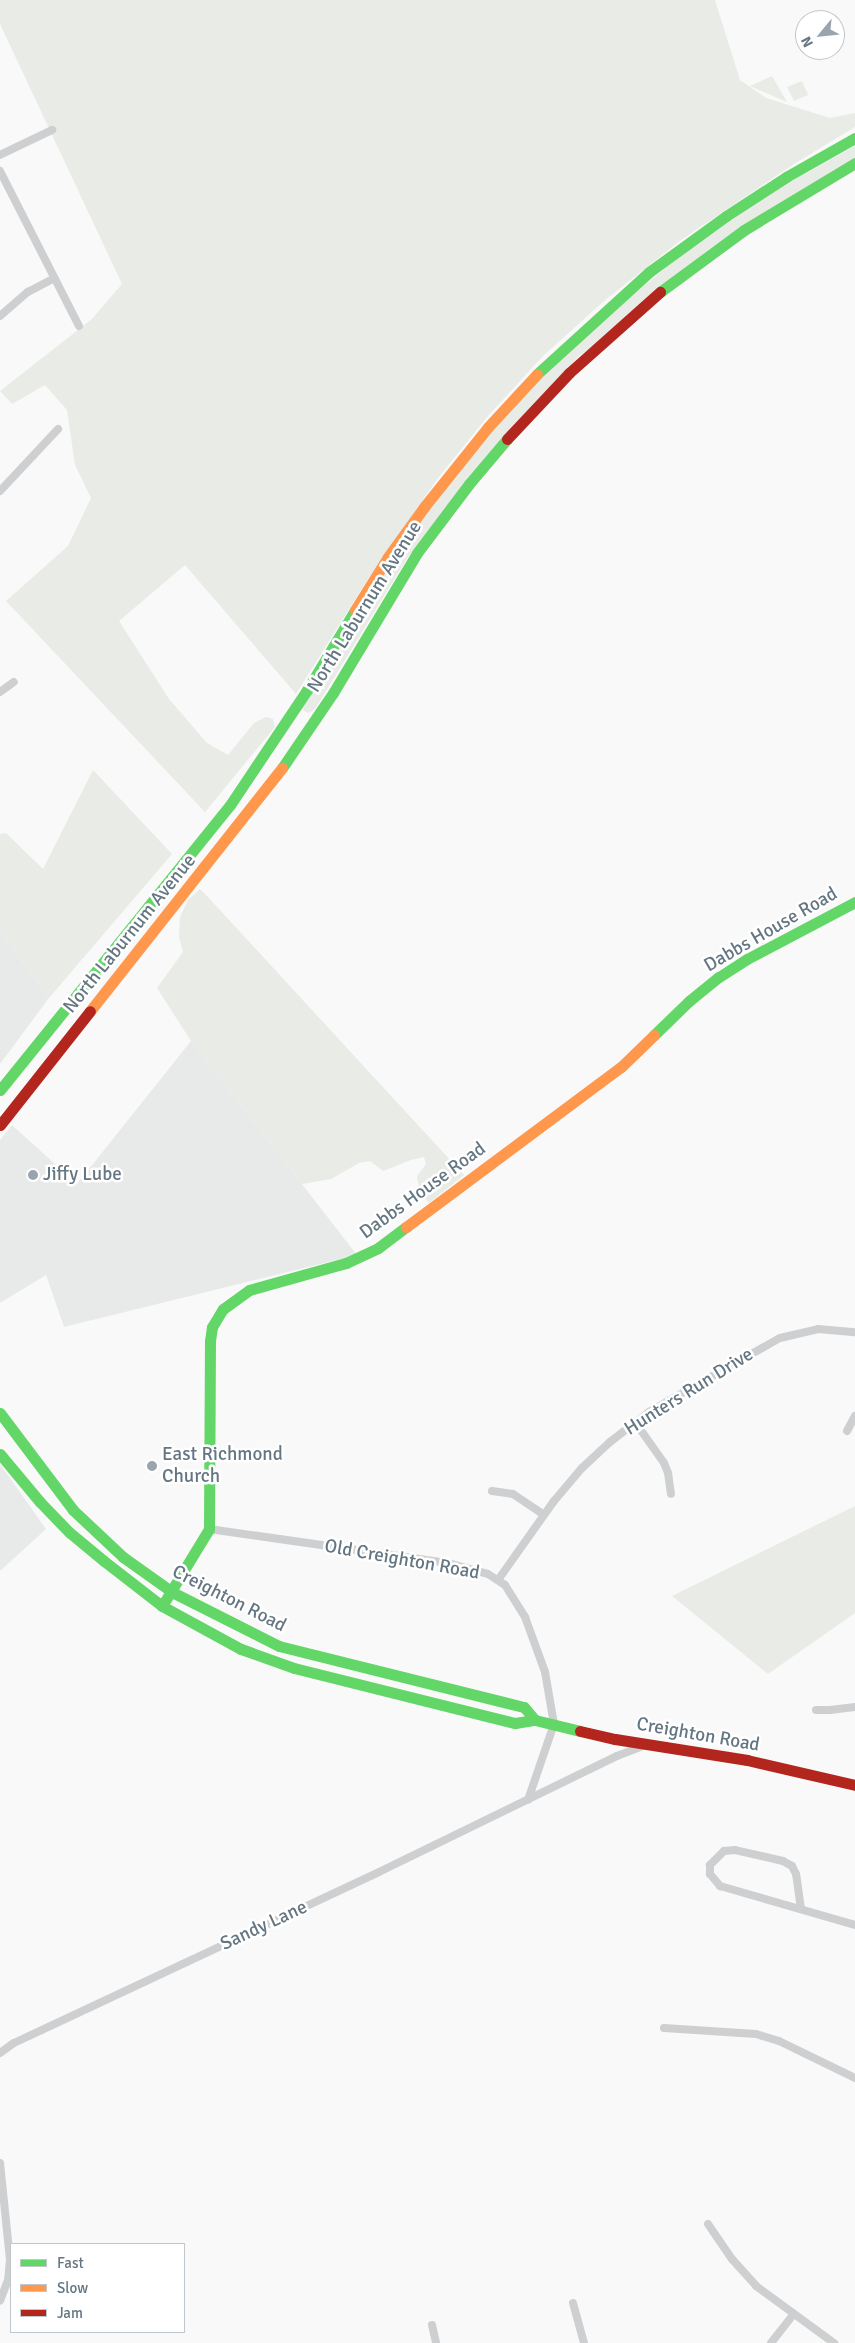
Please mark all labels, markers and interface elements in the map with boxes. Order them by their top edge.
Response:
north arrow [795,10,845,60]
text: N [797,34,817,50]
street label: North Laburnum Avenue [303,517,427,697]
street label: North Laburnum Avenue [59,850,201,1018]
street label: Dabbs House Road [700,883,842,977]
street label: Dabbs House Road [356,1138,490,1244]
place label: Jiffy Lube [43,1164,122,1186]
marker: Jiffy Lube [27,1169,39,1181]
street label: Hunters Run Drive [620,1343,758,1441]
place label: East Richmond Church [162,1444,283,1488]
marker: East Richmond Church [146,1460,158,1472]
street label: Old Creighton Road [323,1535,481,1585]
street label: Creighton Road [168,1561,290,1637]
street label: Creighton Road [635,1713,761,1757]
street label: Sandy Lane [217,1896,311,1956]
legend [10,2243,185,2333]
text: Fast [57,2254,84,2272]
text: Slow [57,2279,88,2297]
text: Jam [57,2304,83,2322]

